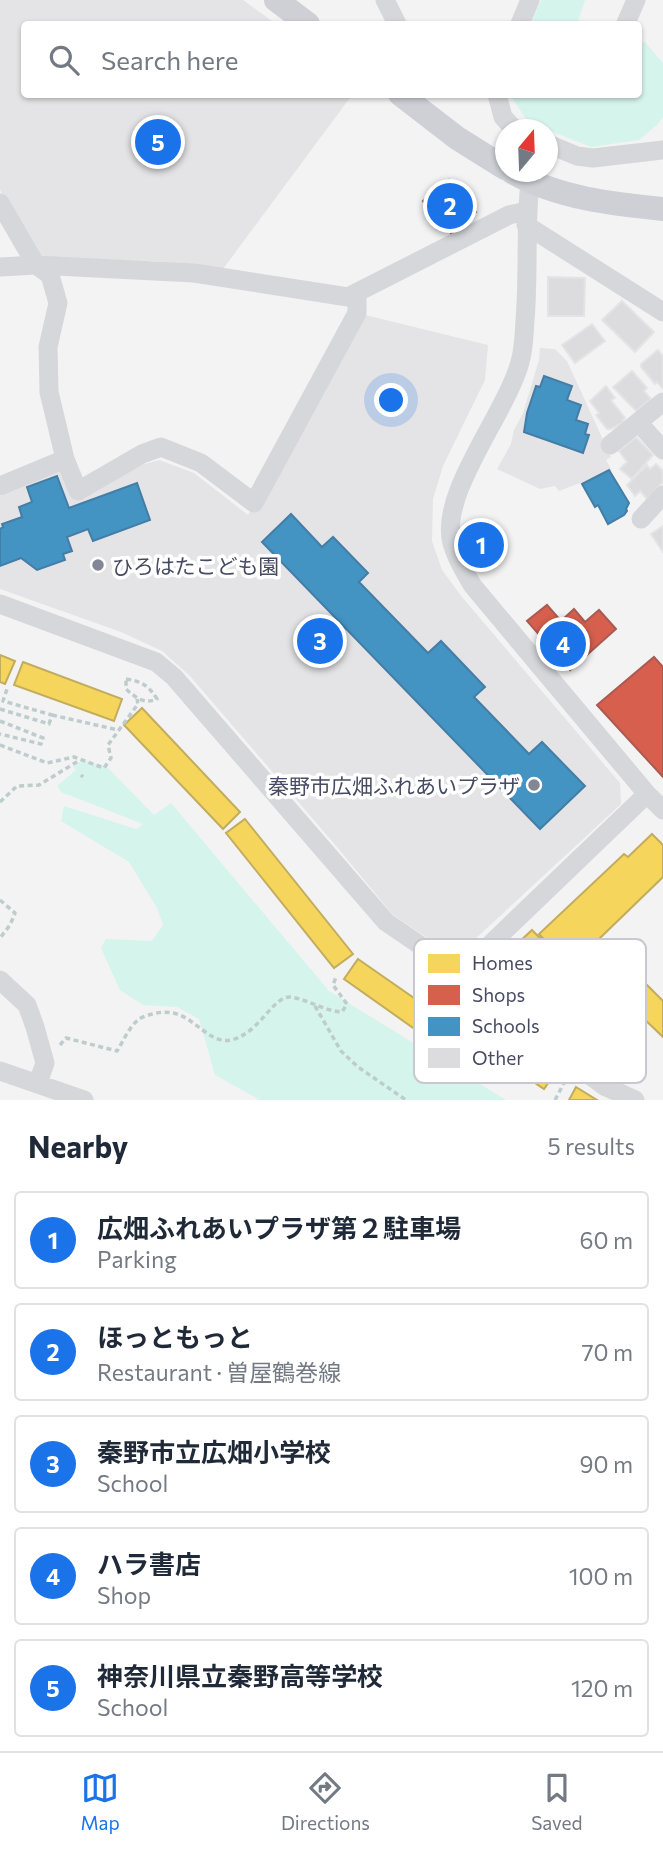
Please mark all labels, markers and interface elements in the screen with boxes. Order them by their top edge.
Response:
search box [21,21,642,98]
icon: search [45,41,83,79]
text: Search here [101,44,239,75]
pin: 5 [135,116,181,168]
north arrow [495,119,558,182]
pin: 2 [427,180,473,232]
your location [374,383,408,417]
pin: 1 [458,519,504,571]
place label: ひろはたこども園 [112,553,280,578]
marker: ひろはたこども園 [90,557,106,573]
pin: 3 [297,615,343,667]
pin: 4 [540,618,586,670]
place label: 秦野市広畑ふれあいプラザ [268,773,520,798]
marker: 秦野市広畑ふれあいプラザ [526,777,542,793]
legend [414,939,646,1083]
text: Homes [472,951,533,974]
text: Shops [472,983,525,1006]
text: Schools [472,1014,540,1037]
text: Other [472,1046,524,1069]
text: Nearby [28,1127,128,1164]
text: 5 results [547,1132,635,1160]
text: 広畑ふれあいプラザ第２駐車場 [97,1212,461,1243]
text: 1 [48,1226,58,1254]
text: 60 m [580,1226,633,1254]
text: Parking [97,1245,177,1273]
text: ほっともっと [97,1321,253,1352]
text: 2 [46,1338,60,1366]
text: 70 m [581,1338,633,1366]
text: Restaurant · 曽屋鶴巻線 [97,1358,341,1386]
text: 秦野市立広畑小学校 [97,1436,331,1467]
text: 3 [46,1450,60,1478]
text: 90 m [580,1450,633,1478]
text: School [97,1469,168,1497]
text: ハラ書店 [97,1548,201,1579]
text: 4 [46,1562,60,1590]
text: 100 m [569,1562,633,1590]
text: Shop [97,1581,151,1609]
text: 神奈川県立秦野高等学校 [97,1660,383,1691]
text: 5 [46,1674,60,1702]
text: 120 m [571,1674,633,1702]
text: School [97,1693,168,1721]
tab: Map [81,1769,120,1834]
tab: Directions [281,1769,370,1834]
tab: Saved [531,1769,582,1834]

